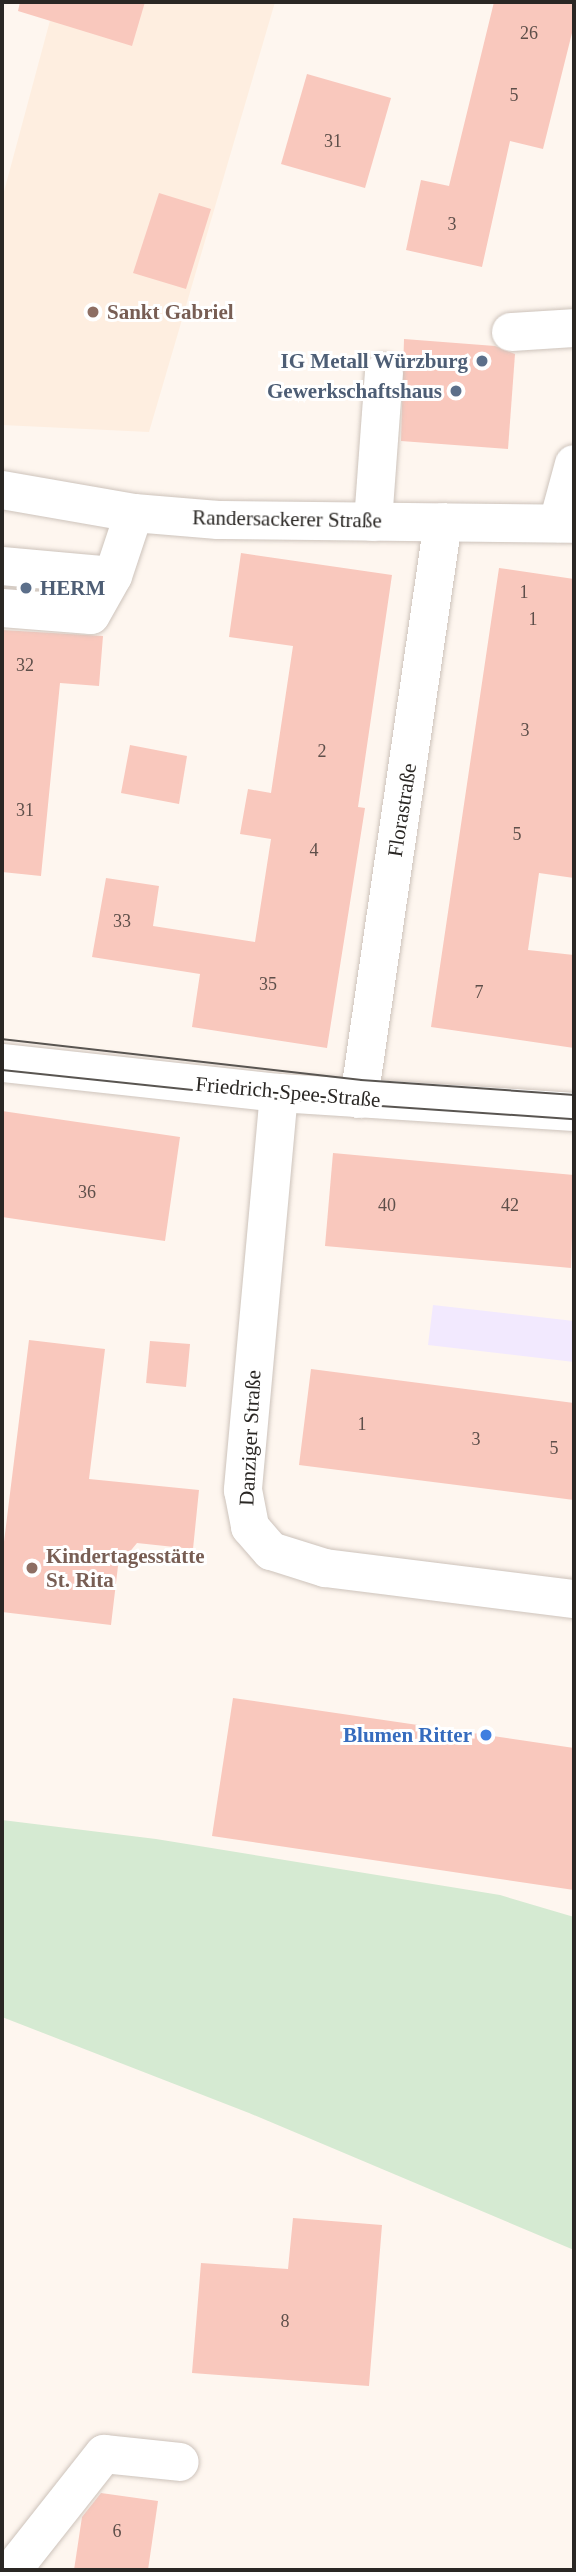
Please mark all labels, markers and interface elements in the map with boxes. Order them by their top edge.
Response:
house number: 26 [520,22,538,44]
house number: 5 [510,84,518,106]
house number: 31 [324,130,342,152]
house number: 3 [447,213,456,235]
place label: Sankt Gabriel [107,299,234,325]
marker: Sankt Gabriel [85,304,101,320]
place label: IG Metall Würzburg [280,348,468,374]
marker: IG Metall Würzburg [474,353,490,369]
place label: Gewerkschaftshaus [267,378,442,404]
marker: Gewerkschaftshaus [448,383,464,399]
street label: Randersackerer Straße [192,505,382,533]
place label: HERM [40,575,105,601]
marker: HERM [18,580,34,596]
house number: 1 [520,581,528,603]
house number: 1 [528,608,538,630]
house number: 32 [16,654,34,676]
house number: 3 [520,719,530,741]
house number: 2 [318,740,326,762]
street label: Florastraße [382,761,422,859]
house number: 31 [16,799,34,821]
house number: 5 [512,823,522,845]
house number: 4 [309,839,318,861]
house number: 33 [113,910,131,932]
house number: 35 [259,973,277,995]
house number: 7 [475,981,484,1003]
street label: Friedrich-Spee-Straße [195,1071,381,1113]
house number: 36 [78,1181,96,1203]
house number: 40 [378,1194,396,1216]
house number: 42 [501,1194,519,1216]
street label: Danziger Straße [234,1370,266,1506]
house number: 1 [358,1413,366,1435]
house number: 3 [472,1428,480,1450]
house number: 5 [550,1437,558,1459]
place label: Kindertagesstätte St. Rita [46,1543,205,1593]
marker: Kindertagesstätte St. Rita [24,1560,40,1576]
place label: Blumen Ritter [343,1722,472,1748]
marker: Blumen Ritter [478,1727,494,1743]
house number: 8 [280,2310,290,2332]
house number: 6 [113,2520,122,2542]

